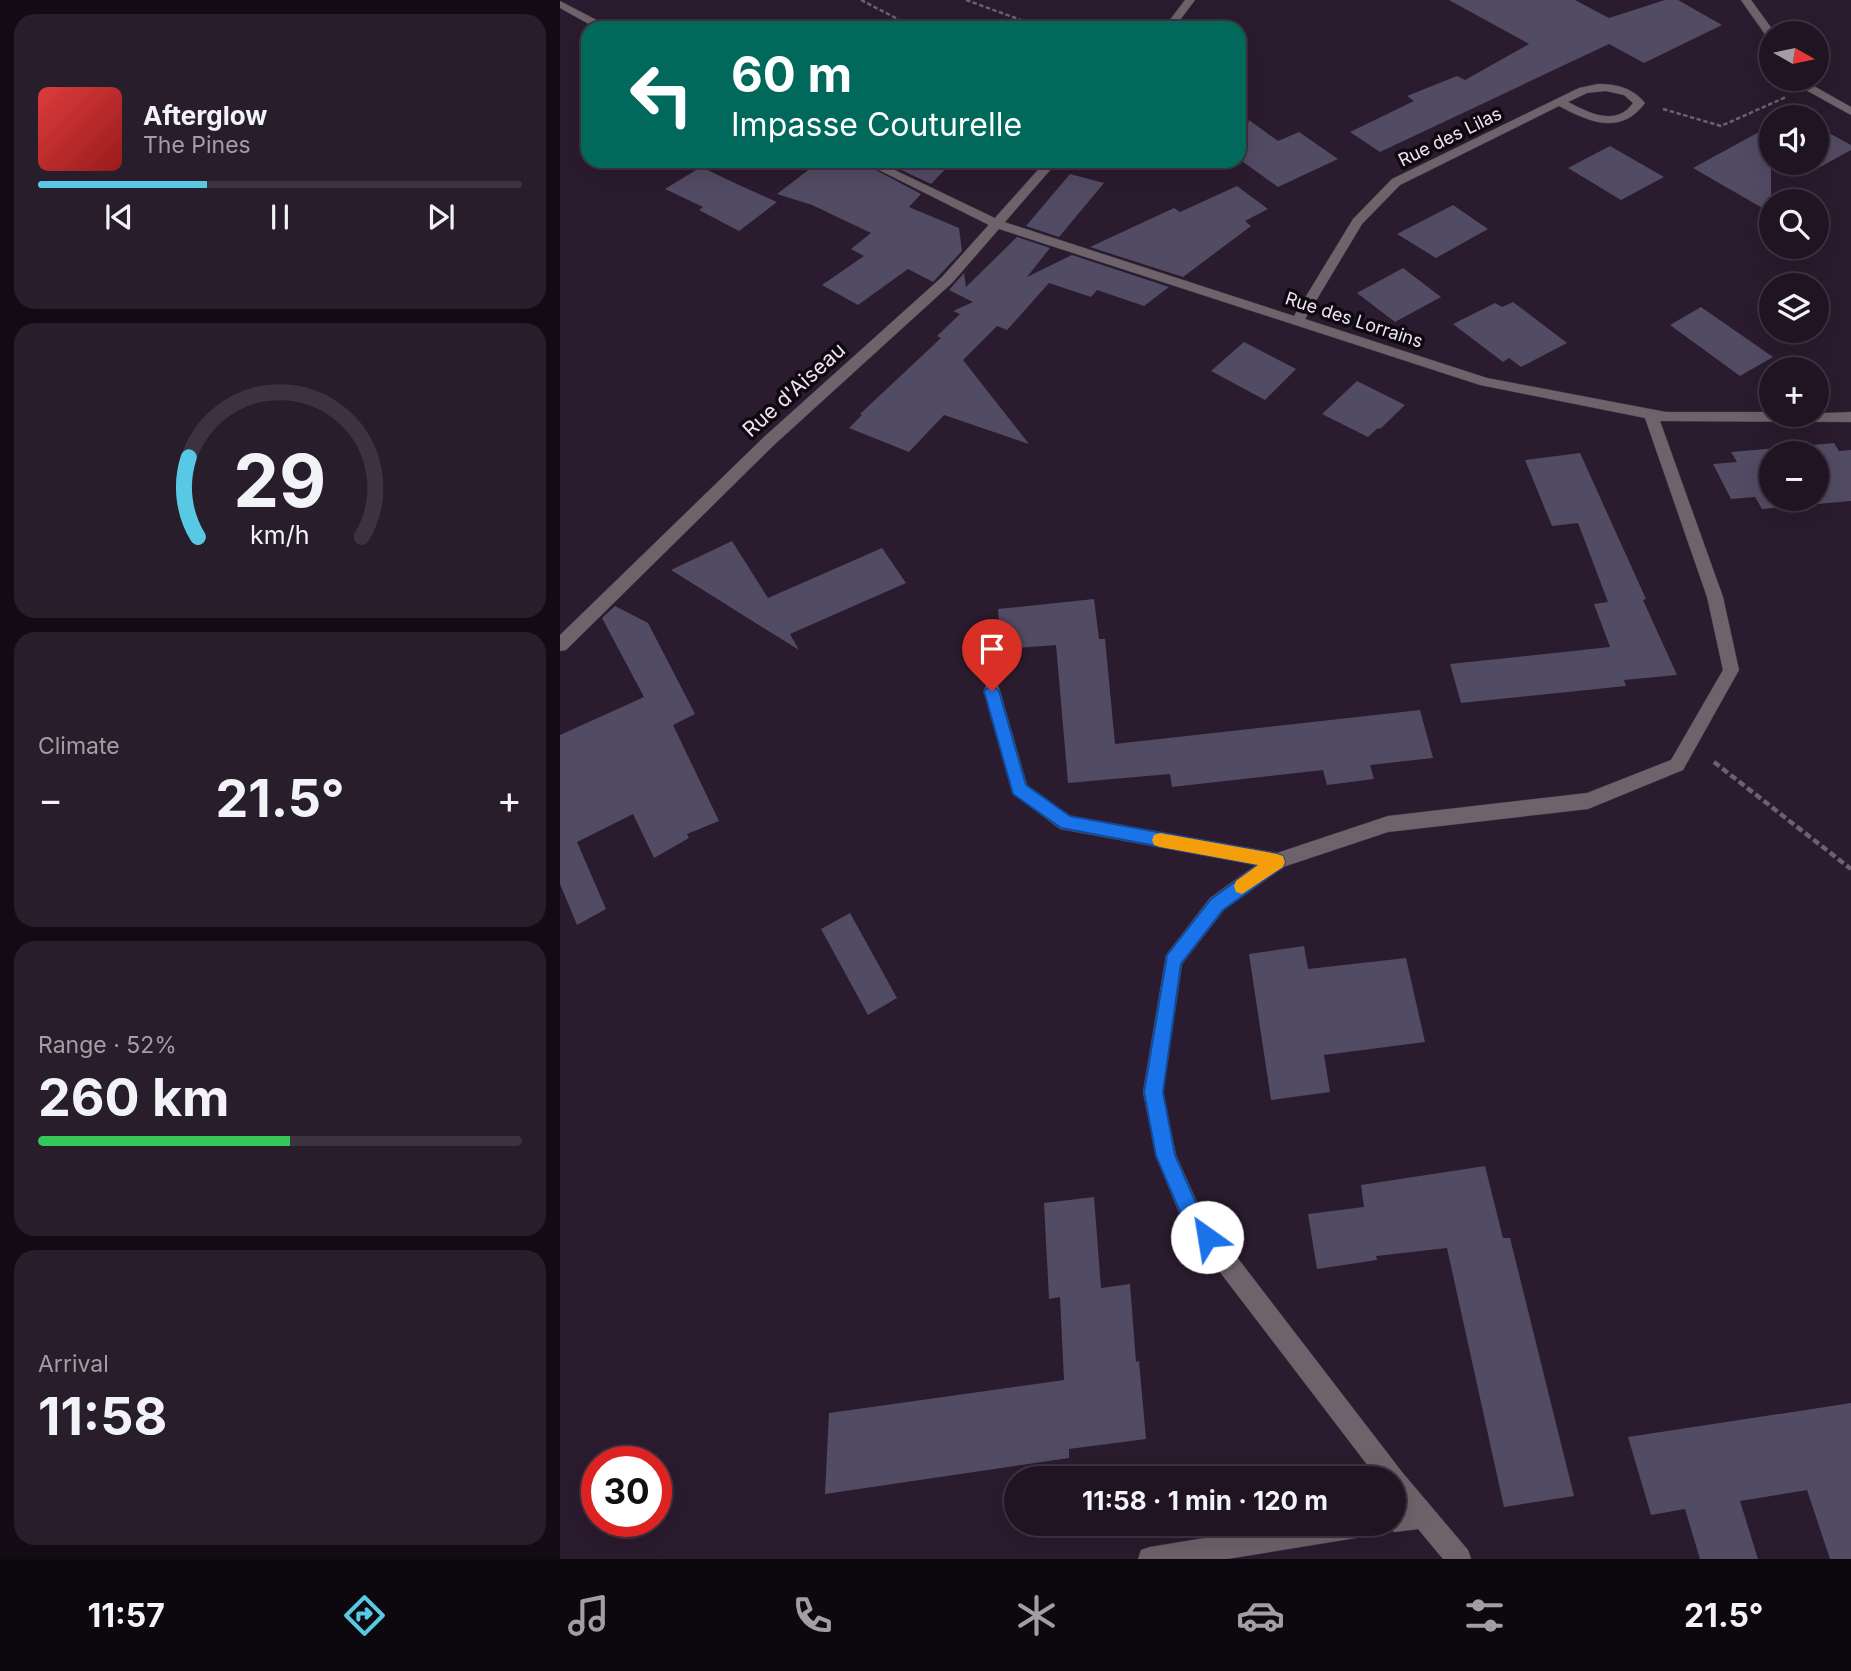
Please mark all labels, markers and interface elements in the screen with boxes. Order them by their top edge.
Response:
north arrow [1759,21,1829,91]
map controls [1759,21,1829,511]
text: 60 m [731,45,852,104]
icon: left [616,49,707,140]
text: Afterglow [143,100,267,131]
street label: Rue des Lilas [1395,102,1505,171]
text: Impasse Couturelle [731,105,1022,144]
button: sound [1759,105,1829,175]
text: The Pines [143,131,251,159]
button: search [1759,189,1829,259]
icon: previous [100,198,138,236]
icon: pause [261,198,299,236]
icon: next [422,198,460,236]
button: layers [1759,273,1829,343]
street label: Rue des Lorrains [1283,287,1426,352]
street label: Rue d'Aiseau [737,337,850,442]
button: + [1759,357,1829,427]
text: 29 [233,436,327,525]
button: − [1759,441,1829,511]
text: km/h [250,519,310,549]
pin [962,619,1022,691]
icon: arrive [973,630,1011,668]
text: Climate [38,732,120,760]
text: 21.5° [215,767,345,830]
text: − [38,776,63,822]
text: + [497,776,522,822]
text: Range · 52% [38,1031,177,1059]
text: 260 km [38,1066,230,1129]
position arrow [1170,1200,1244,1274]
text: Arrival [38,1350,109,1378]
text: 11:58 [38,1385,167,1448]
speed limit sign: 30 [581,1446,672,1537]
text: 11:58 · 1 min · 120 m [1082,1485,1328,1516]
icon: directions [340,1591,389,1640]
icon: music [564,1591,613,1640]
icon: phone [788,1591,837,1640]
icon: climate [1012,1591,1061,1640]
icon: car [1236,1591,1285,1640]
icon: filters [1460,1591,1509,1640]
text: 11:57 [88,1596,165,1635]
text: 21.5° [1684,1596,1763,1635]

